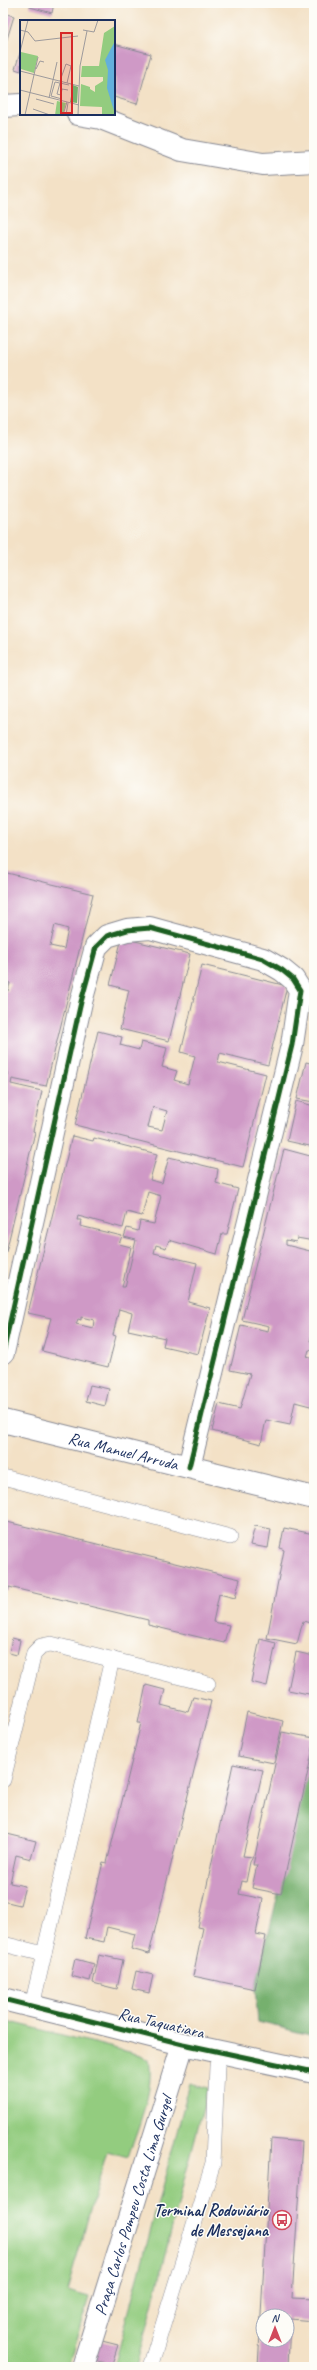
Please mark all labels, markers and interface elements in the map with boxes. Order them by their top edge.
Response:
inset map [20,20,115,115]
street label: Rua Manuel Arruda [66,1427,182,1475]
street label: Rua Taquatiara [116,2003,207,2043]
street label: Praça Carlos Pompeu Costa Lima Gurgel [89,2090,178,2318]
place label: Terminal Rodoviário de Messejana [154,2200,270,2241]
bus stop icon: Terminal Rodoviário de Messejana [271,2209,293,2231]
north arrow [255,2308,295,2348]
text: N [272,2311,281,2325]

